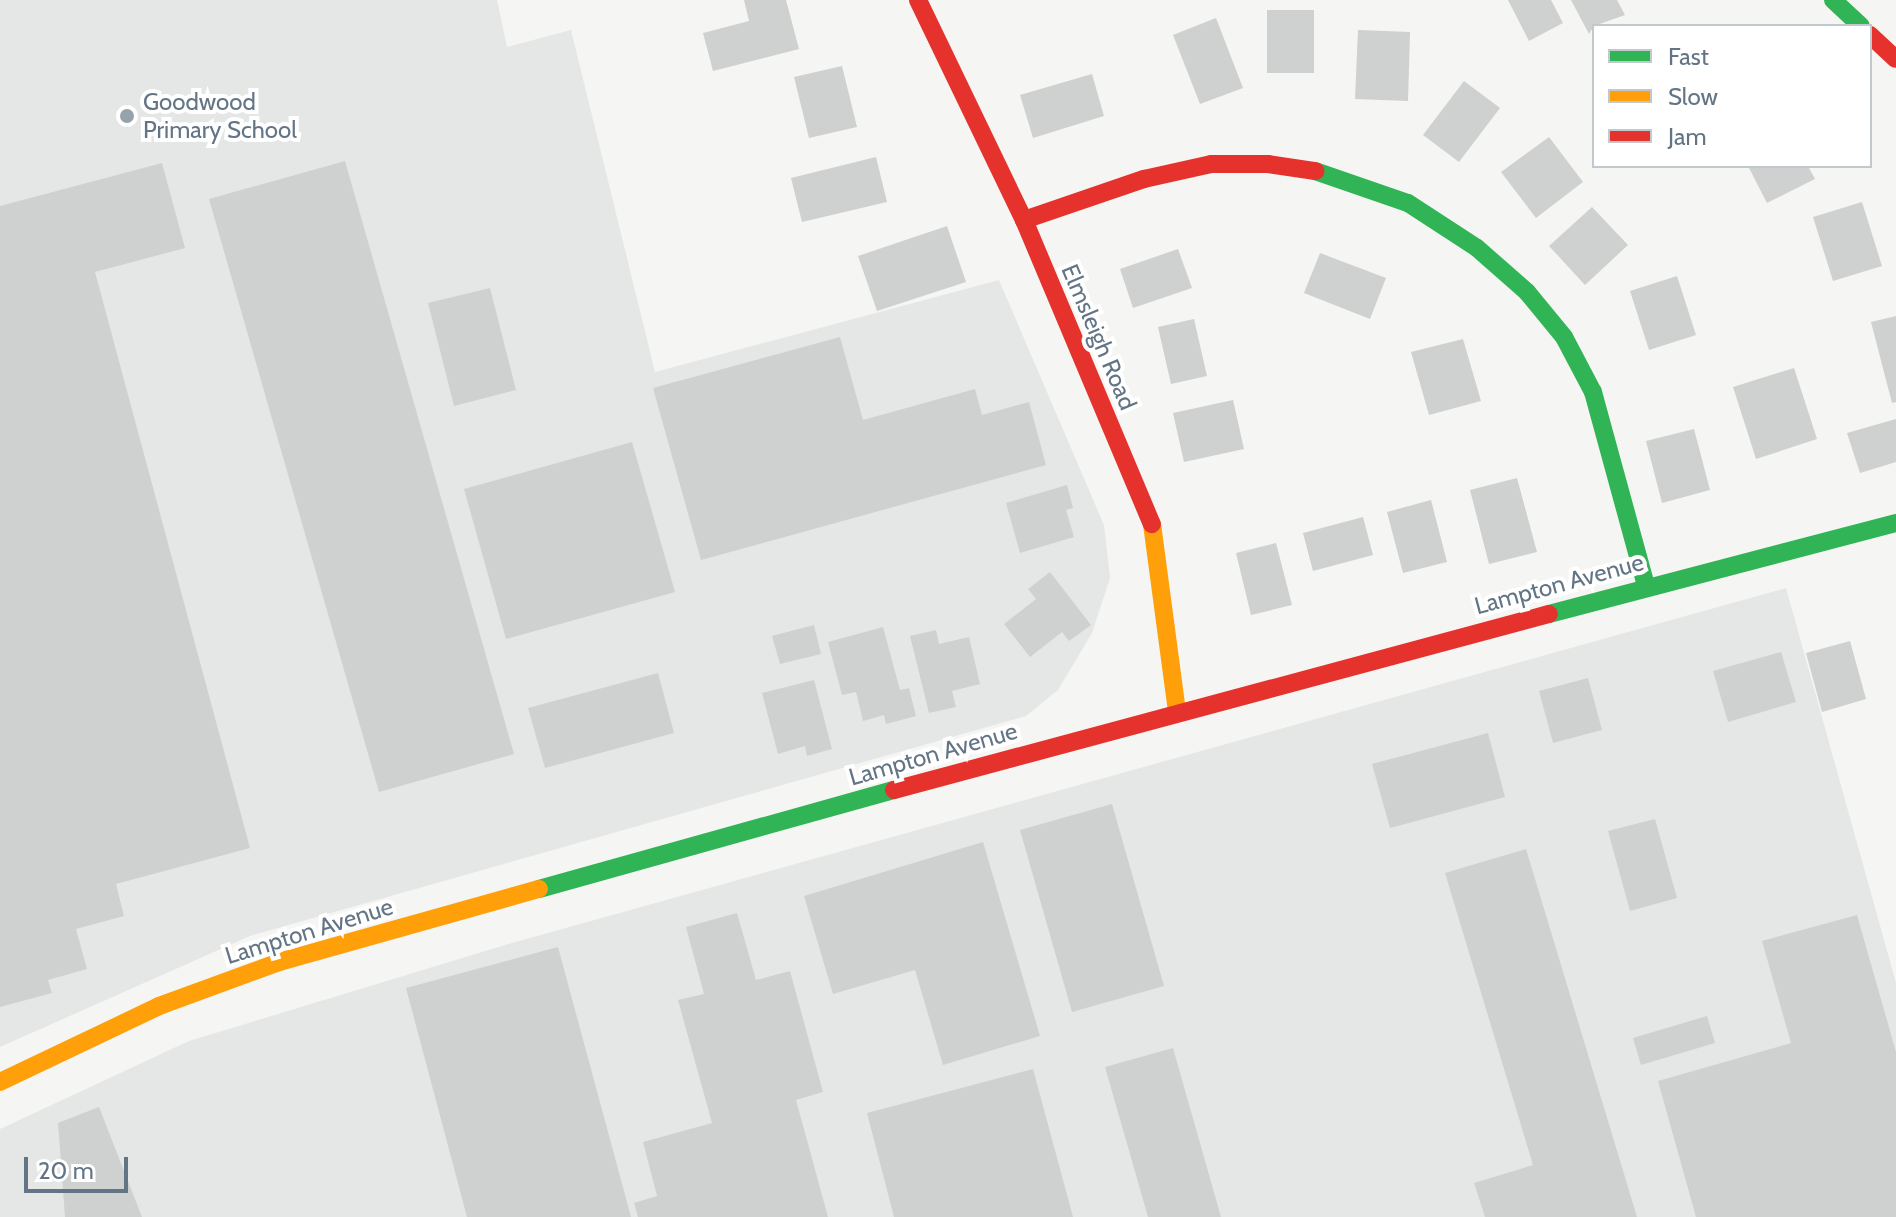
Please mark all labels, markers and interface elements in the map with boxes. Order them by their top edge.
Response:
legend [1592,24,1872,168]
text: Fast [1668,42,1709,71]
text: Slow [1668,82,1718,111]
place label: Goodwood Primary School [143,88,297,144]
marker: Goodwood Primary School [118,107,136,125]
text: Jam [1668,122,1706,151]
street label: Elmsleigh Road [1055,260,1143,414]
street label: Lampton Avenue [1471,548,1647,620]
street label: Lampton Avenue [845,716,1021,792]
street label: Lampton Avenue [222,892,396,970]
scale bar [28,1141,132,1191]
text: 20 m [38,1156,94,1185]

